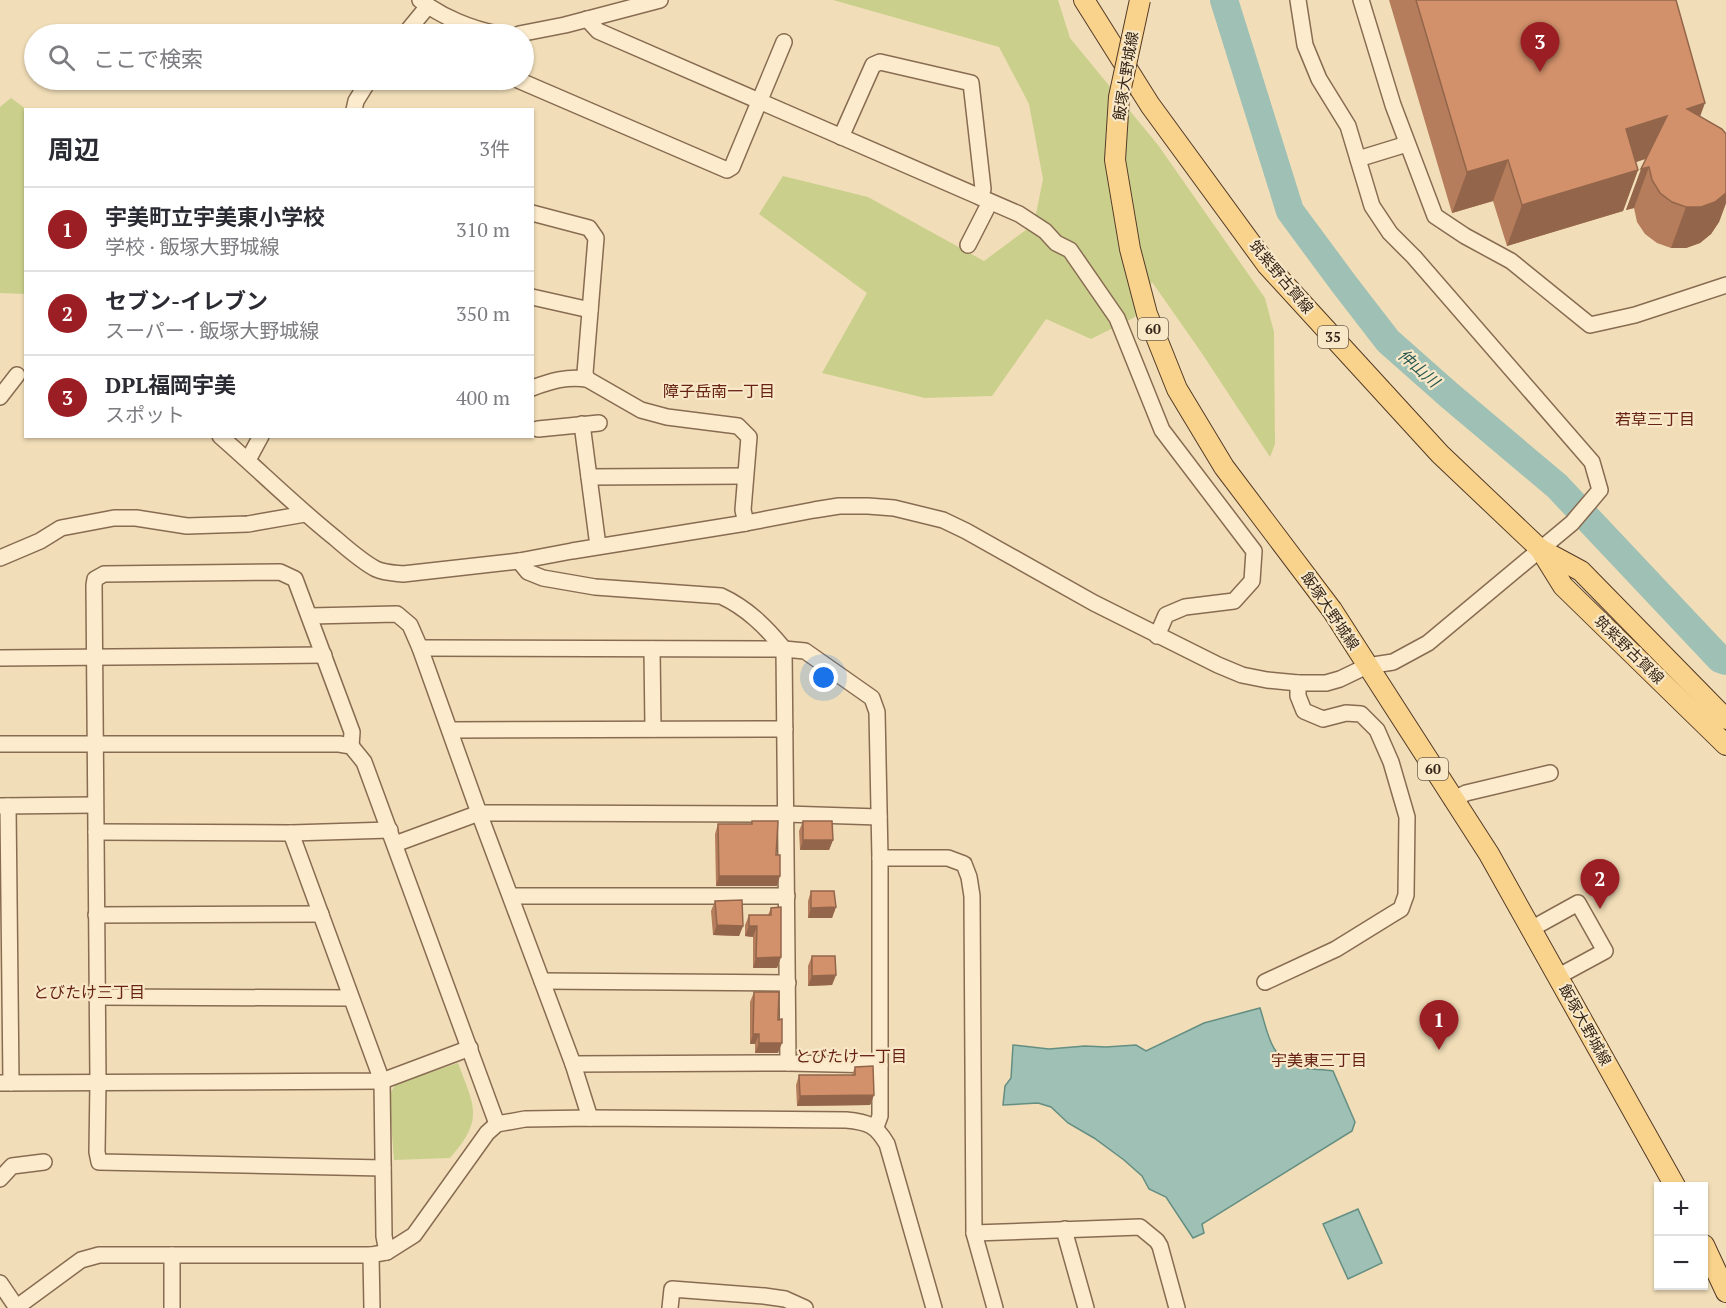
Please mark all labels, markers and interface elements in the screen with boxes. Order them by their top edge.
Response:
pin: 3 [1520,22,1560,72]
search box [24,24,534,90]
street label: 飯塚大野城線 [1108,30,1142,122]
icon: search [45,41,78,74]
text: ここで検索 [93,44,203,73]
text: 周辺 [48,132,100,166]
text: 3件 [479,135,510,162]
text: 宇美町立宇美東小学校 [105,202,325,231]
text: 1 [62,216,73,243]
text: 310 m [456,216,510,243]
text: 学校 · 飯塚大野城線 [105,233,280,260]
street label: 筑紫野古賀線 [1245,235,1318,317]
text: セブン-イレブン [105,286,268,315]
text: 2 [62,300,73,327]
text: 350 m [456,300,510,327]
text: スーパー · 飯塚大野城線 [105,317,319,344]
road number: 60 [1138,318,1168,340]
road number: 35 [1318,326,1348,348]
water label: 仲山川 [1394,344,1446,393]
text: DPL福岡宇美 [105,370,236,399]
district label: 障子岳南一丁目 [663,380,775,402]
text: 3 [62,384,73,411]
text: 400 m [456,384,510,411]
text: スポット [105,401,185,428]
district label: 若草三丁目 [1615,408,1695,430]
street label: 飯塚大野城線 [1297,568,1364,653]
street label: 筑紫野古賀線 [1590,611,1669,688]
your location [809,663,838,692]
road number: 60 [1418,758,1448,780]
pin: 2 [1580,860,1620,909]
street label: 飯塚大野城線 [1555,980,1616,1069]
district label: とびたけ三丁目 [33,981,145,1003]
pin: 1 [1420,1000,1458,1050]
district label: とびたけ一丁目 [795,1045,907,1067]
district label: 宇美東三丁目 [1271,1049,1367,1071]
map controls [1654,1182,1708,1290]
button: + [1654,1182,1708,1236]
button: − [1654,1236,1708,1290]

